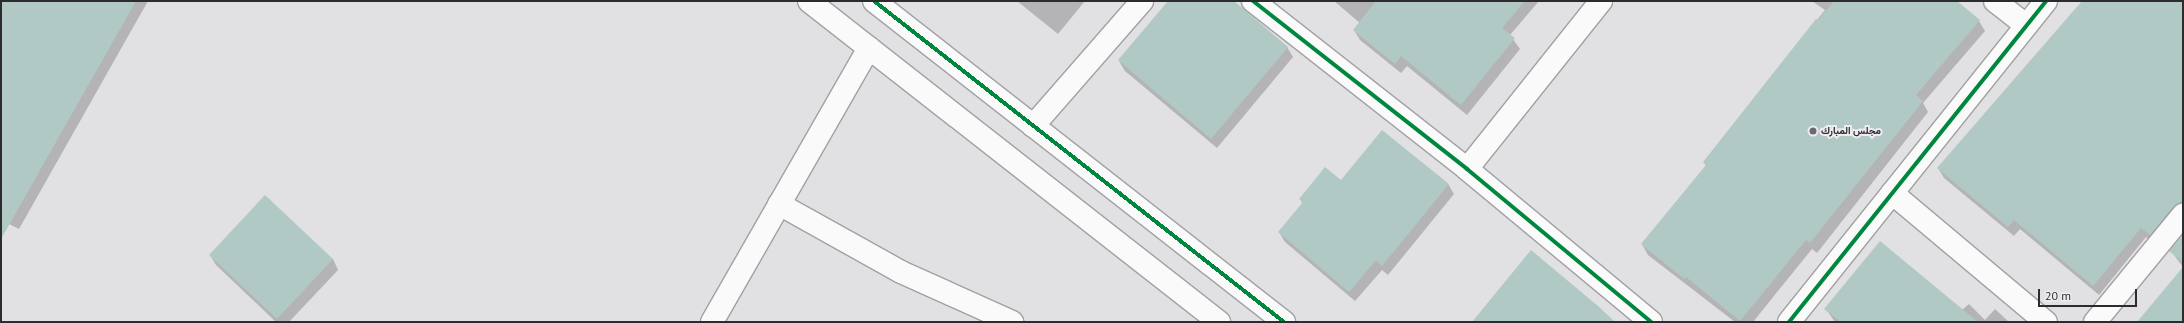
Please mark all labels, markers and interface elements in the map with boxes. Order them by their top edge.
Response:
place label: مجلس المبارك [1821,125,1881,137]
marker: مجلس المبارك [1808,126,1818,136]
scale bar [2040,281,2139,307]
text: 20 m [2045,288,2071,303]

